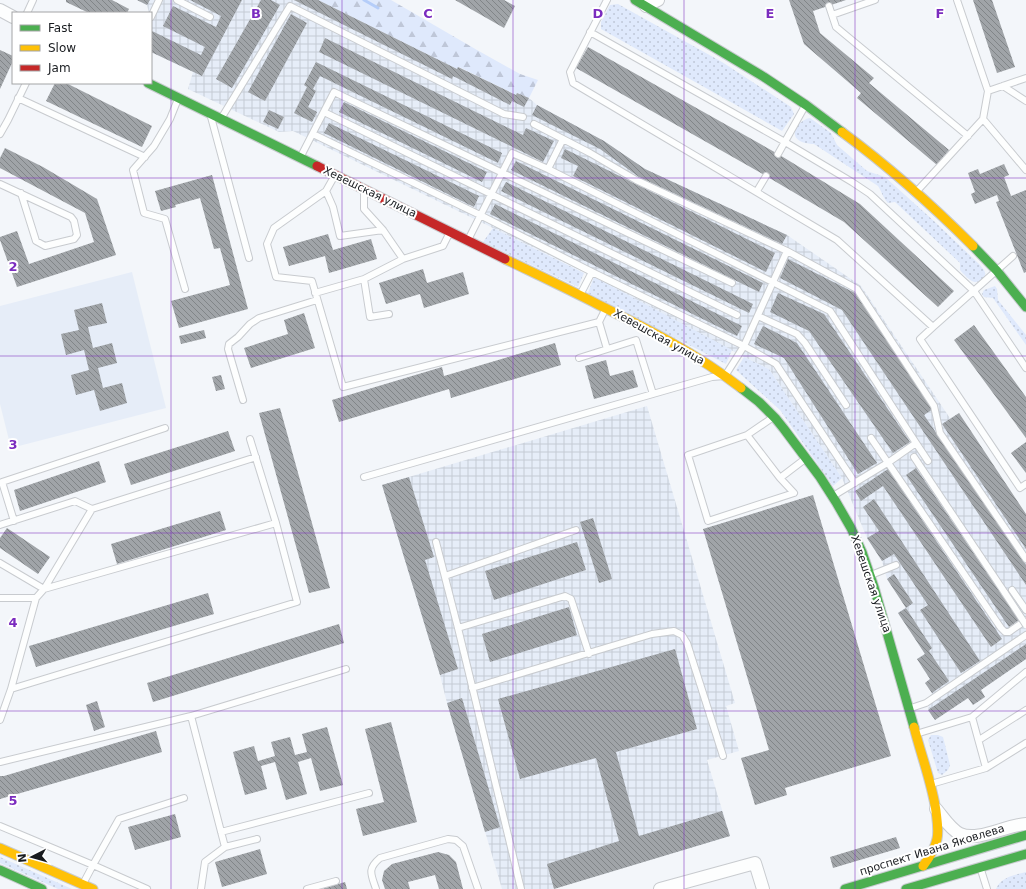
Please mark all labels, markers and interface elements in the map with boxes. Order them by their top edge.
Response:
text: B [251,6,261,21]
text: C [423,6,433,21]
text: D [593,6,604,21]
text: E [766,6,774,21]
text: F [936,6,944,21]
legend [12,12,152,84]
text: Fast [48,21,72,35]
text: Slow [48,41,76,55]
text: Jam [47,61,71,75]
street label: Хевешская улица [321,164,419,220]
text: 2 [8,259,18,274]
street label: Хевешская улица [611,307,707,367]
text: 3 [8,437,18,452]
street label: Хевешская улица [848,534,894,634]
text: 4 [8,615,18,630]
text: 5 [8,793,18,808]
street label: проспект Ивана Яковлева [858,822,1006,878]
north arrow [12,837,52,877]
text: N [16,853,29,863]

